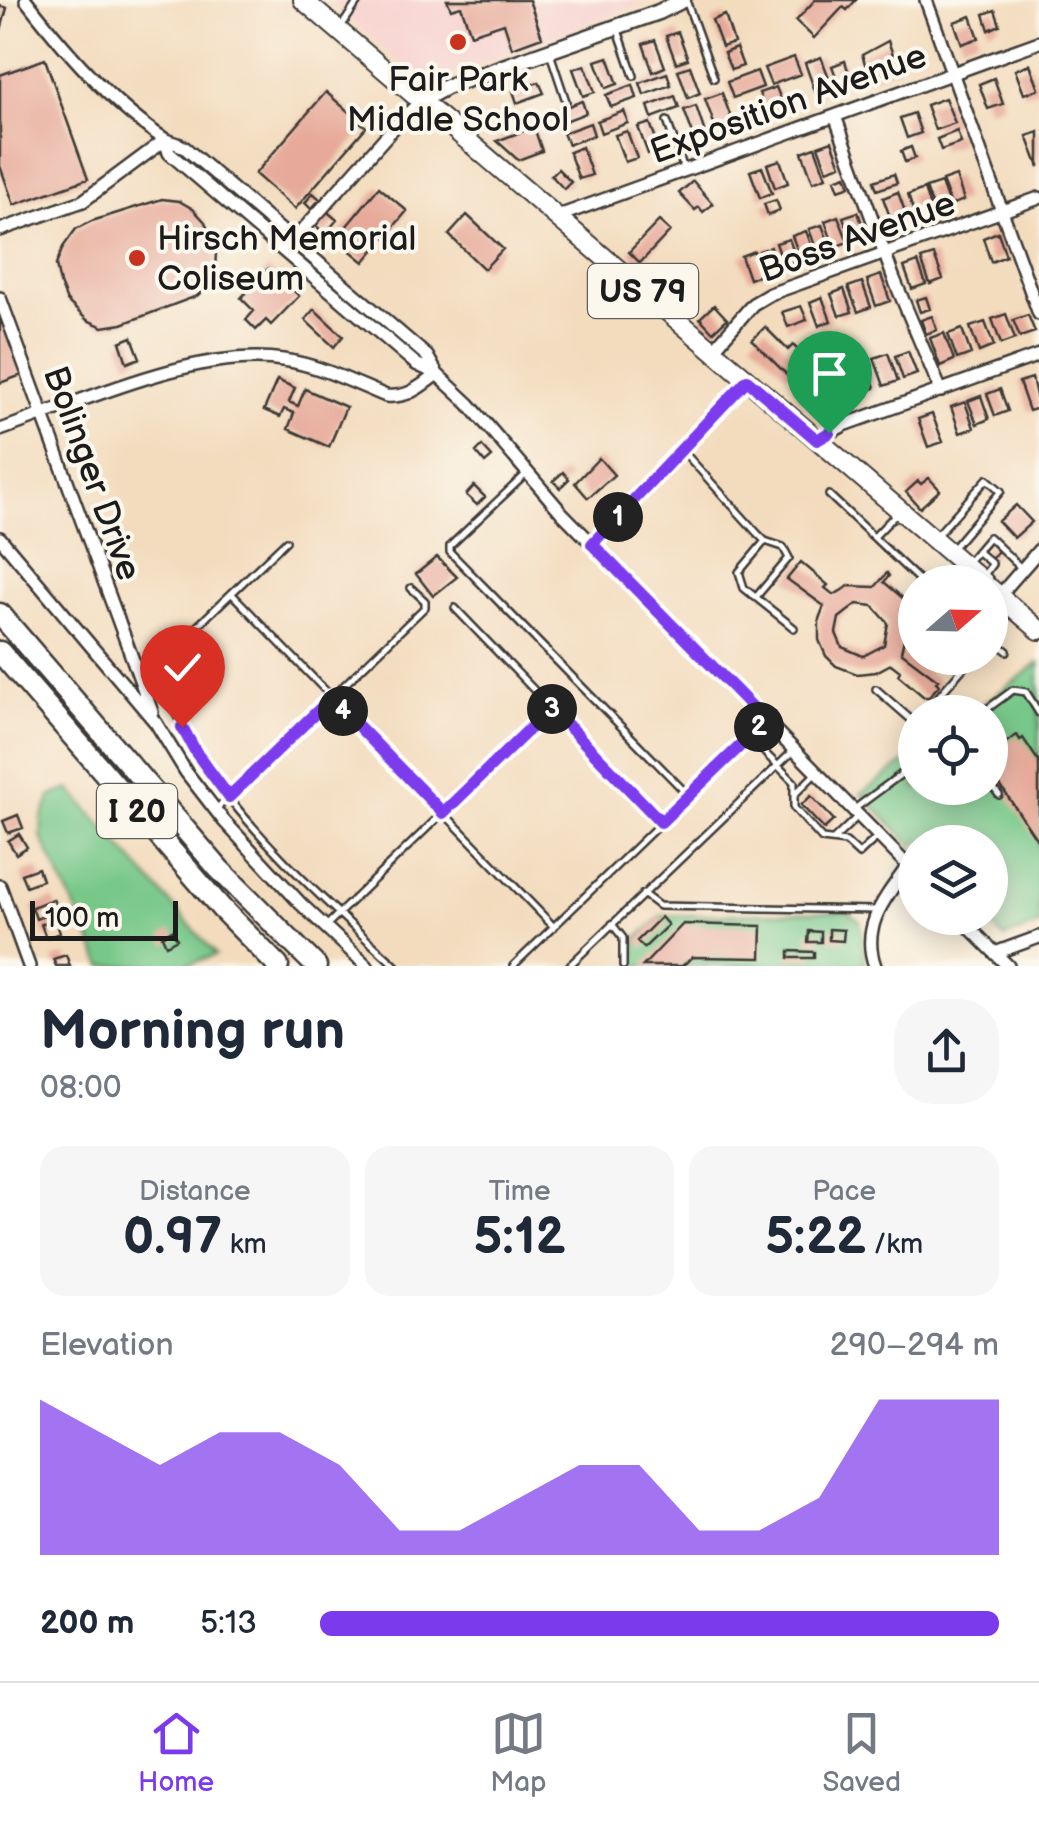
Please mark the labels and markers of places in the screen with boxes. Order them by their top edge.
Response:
marker: Fair Park Middle School [447,31,469,53]
place label: Fair Park Middle School [347,59,569,142]
place label: Hirsch Memorial Coliseum [157,218,416,301]
marker: Hirsch Memorial Coliseum [126,247,148,269]
pin [787,331,872,434]
pin: 1 [593,492,643,542]
pin [140,625,225,728]
pin: 3 [527,684,577,734]
pin: 4 [318,686,368,736]
pin: 2 [734,702,784,752]

